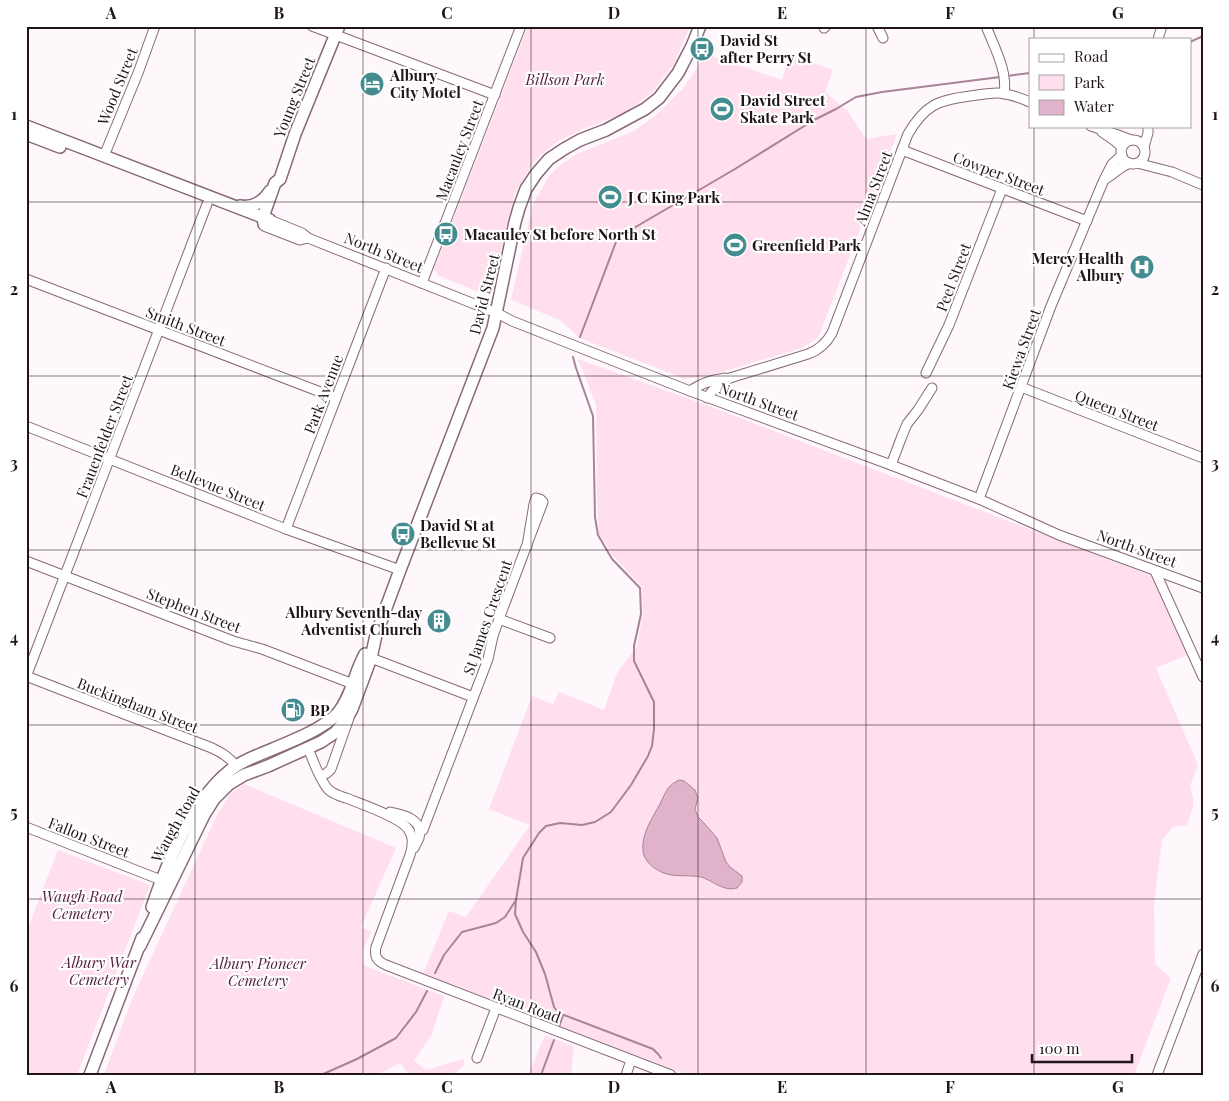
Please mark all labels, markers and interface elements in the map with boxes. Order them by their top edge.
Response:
text: A [105,2,117,23]
text: B [274,2,285,23]
text: C [441,2,453,23]
text: D [608,2,620,23]
text: E [777,2,787,23]
text: F [945,2,955,23]
text: G [1112,2,1124,23]
place label: David St after Perry St [720,30,812,67]
bus stop icon: David St after Perry St [689,36,715,62]
legend [1029,38,1192,128]
street label: Wood Street [92,44,142,129]
text: Road [1074,46,1108,66]
street label: Young Street [268,53,320,141]
place label: Albury City Motel [389,65,461,102]
park label: Billson Park [525,69,605,89]
hotel icon: Albury City Motel [359,71,385,97]
text: Park [1074,72,1106,92]
place label: David Street Skate Park [740,90,826,127]
street label: Macauley Street [431,96,488,203]
sports icon: David Street Skate Park [709,96,735,122]
text: Water [1073,96,1114,116]
text: 1 [11,103,17,124]
text: 1 [1212,103,1218,124]
street label: Cowper Street [950,146,1048,200]
street label: Alma Street [849,147,897,229]
sports icon: J C King Park [597,184,623,210]
place label: J C King Park [627,187,720,207]
bus stop icon: Macauley St before North St [433,221,459,247]
place label: Macauley St before North St [464,224,656,244]
street label: North Street [342,227,427,277]
sports icon: Greenfield Park [722,232,748,258]
place label: Greenfield Park [752,235,861,255]
street label: Peel Street [931,239,975,314]
place label: Mercy Health Albury [1032,248,1124,285]
street label: David Street [464,251,504,337]
hospital icon: Mercy Health Albury [1129,254,1155,280]
text: 2 [10,278,18,299]
text: 2 [1211,278,1219,299]
street label: Smith Street [143,302,229,351]
street label: Kiewa Street [997,305,1045,392]
street label: Park Avenue [299,352,347,436]
street label: Frauenfelder Street [71,371,137,501]
street label: North Street [716,377,802,425]
street label: Queen Street [1072,385,1162,435]
text: 3 [10,452,18,473]
text: 3 [1211,452,1219,473]
street label: Bellevue Street [168,459,269,515]
place label: David St at Bellevue St [420,515,497,552]
bus stop icon: David St at Bellevue St [390,521,416,547]
street label: North Street [1094,524,1180,572]
street label: St James Crescent [458,556,516,677]
street label: Stephen Street [144,583,244,637]
place label: Albury Seventh-day Adventist Church [284,602,422,639]
building icon: Albury Seventh-day Adventist Church [426,608,452,634]
text: 4 [10,626,18,647]
text: 4 [1211,626,1219,647]
street label: Buckingham Street [75,673,202,738]
fuel station icon: BP [280,697,306,723]
place label: BP [310,700,330,720]
street label: Waugh Road [145,782,204,866]
text: 5 [10,801,18,822]
text: 5 [1211,801,1219,822]
street label: Fallon Street [46,812,133,862]
park label: Waugh Road Cemetery [42,886,123,923]
park label: Albury War Cemetery [60,952,137,989]
park label: Albury Pioneer Cemetery [208,953,306,990]
text: 6 [10,975,19,996]
text: 6 [1211,975,1220,996]
street label: Ryan Road [490,983,564,1027]
scale bar [1032,1031,1132,1063]
text: 100 m [1039,1038,1080,1058]
text: A [105,1076,117,1097]
text: B [274,1076,285,1097]
text: C [441,1076,453,1097]
text: D [608,1076,620,1097]
text: E [777,1076,787,1097]
text: F [945,1076,955,1097]
text: G [1112,1076,1124,1097]

